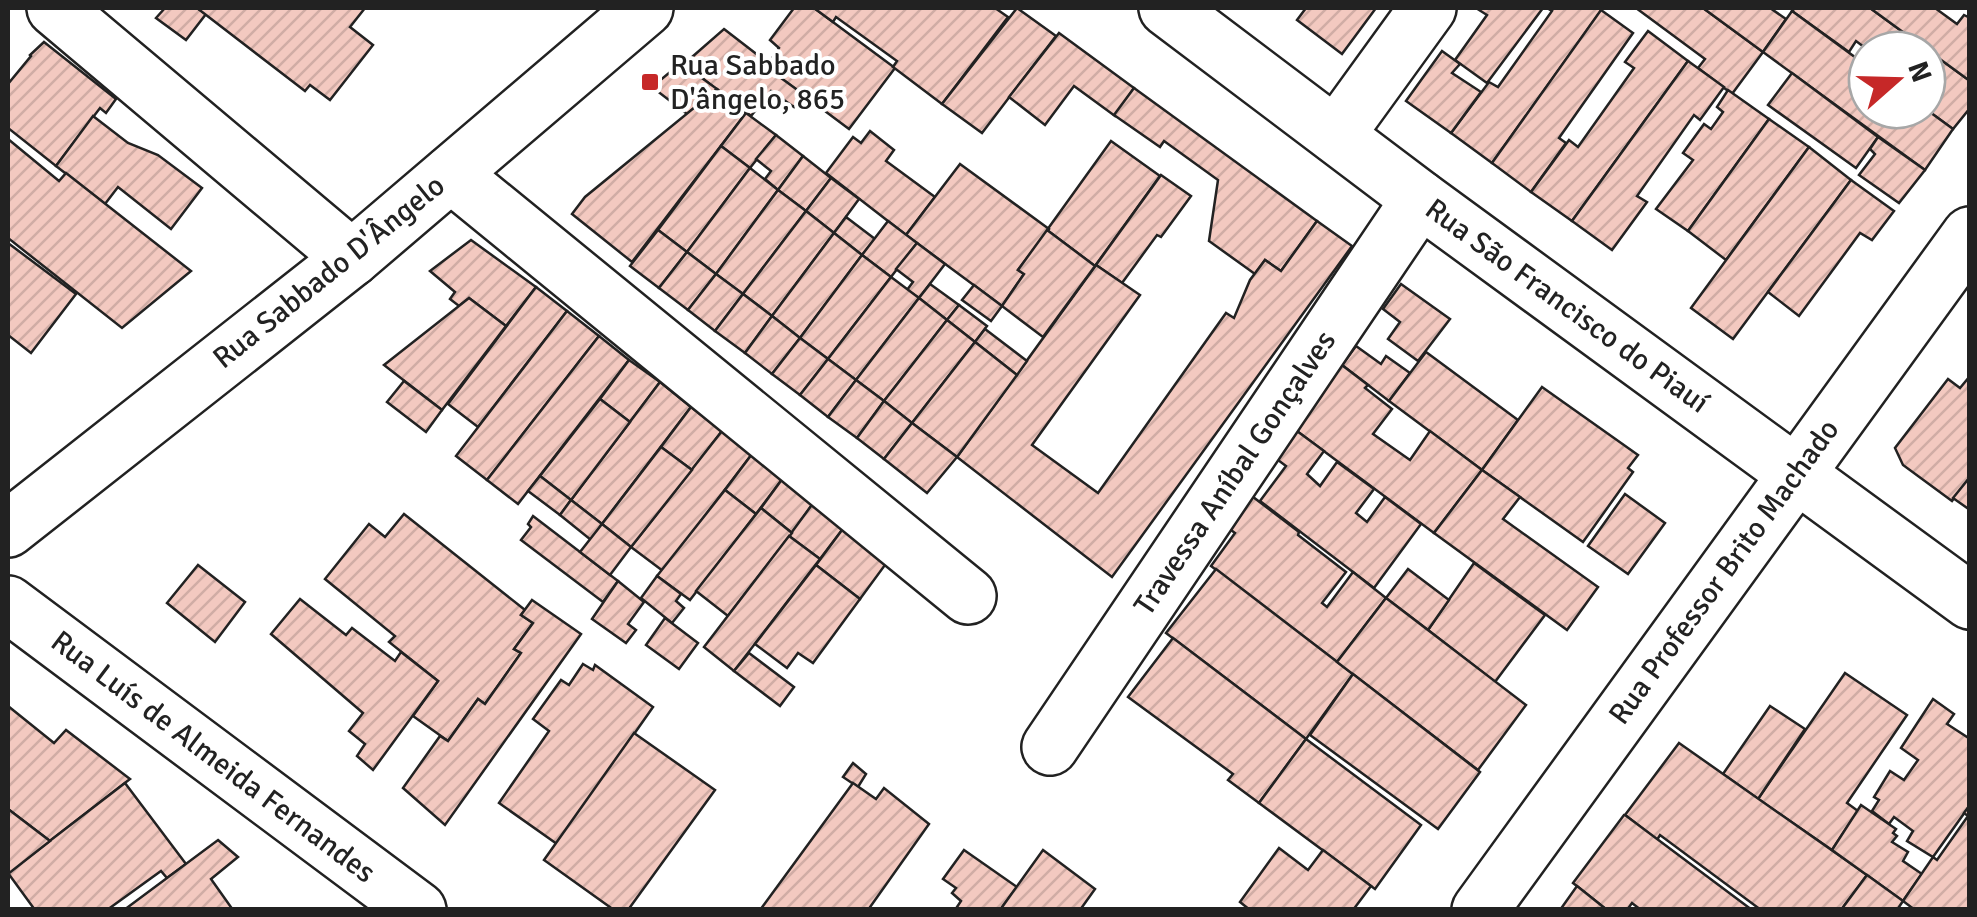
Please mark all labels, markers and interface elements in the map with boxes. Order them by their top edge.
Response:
north arrow [1847,30,1947,130]
place label: Rua Sabbado D'ângelo, 865 [670,47,845,118]
text: N [1900,57,1939,87]
marker: Rua Sabbado D'ângelo, 865 [639,71,661,93]
street label: Rua Sabbado D'Ângelo [206,167,452,377]
street label: Rua São Francisco do Piauí [1418,191,1716,421]
street label: Travessa Aníbal Gonçalves [1126,324,1344,622]
street label: Rua Professor Brito Machado [1601,412,1847,732]
street label: Rua Luís de Almeida Fernandes [43,623,383,891]

